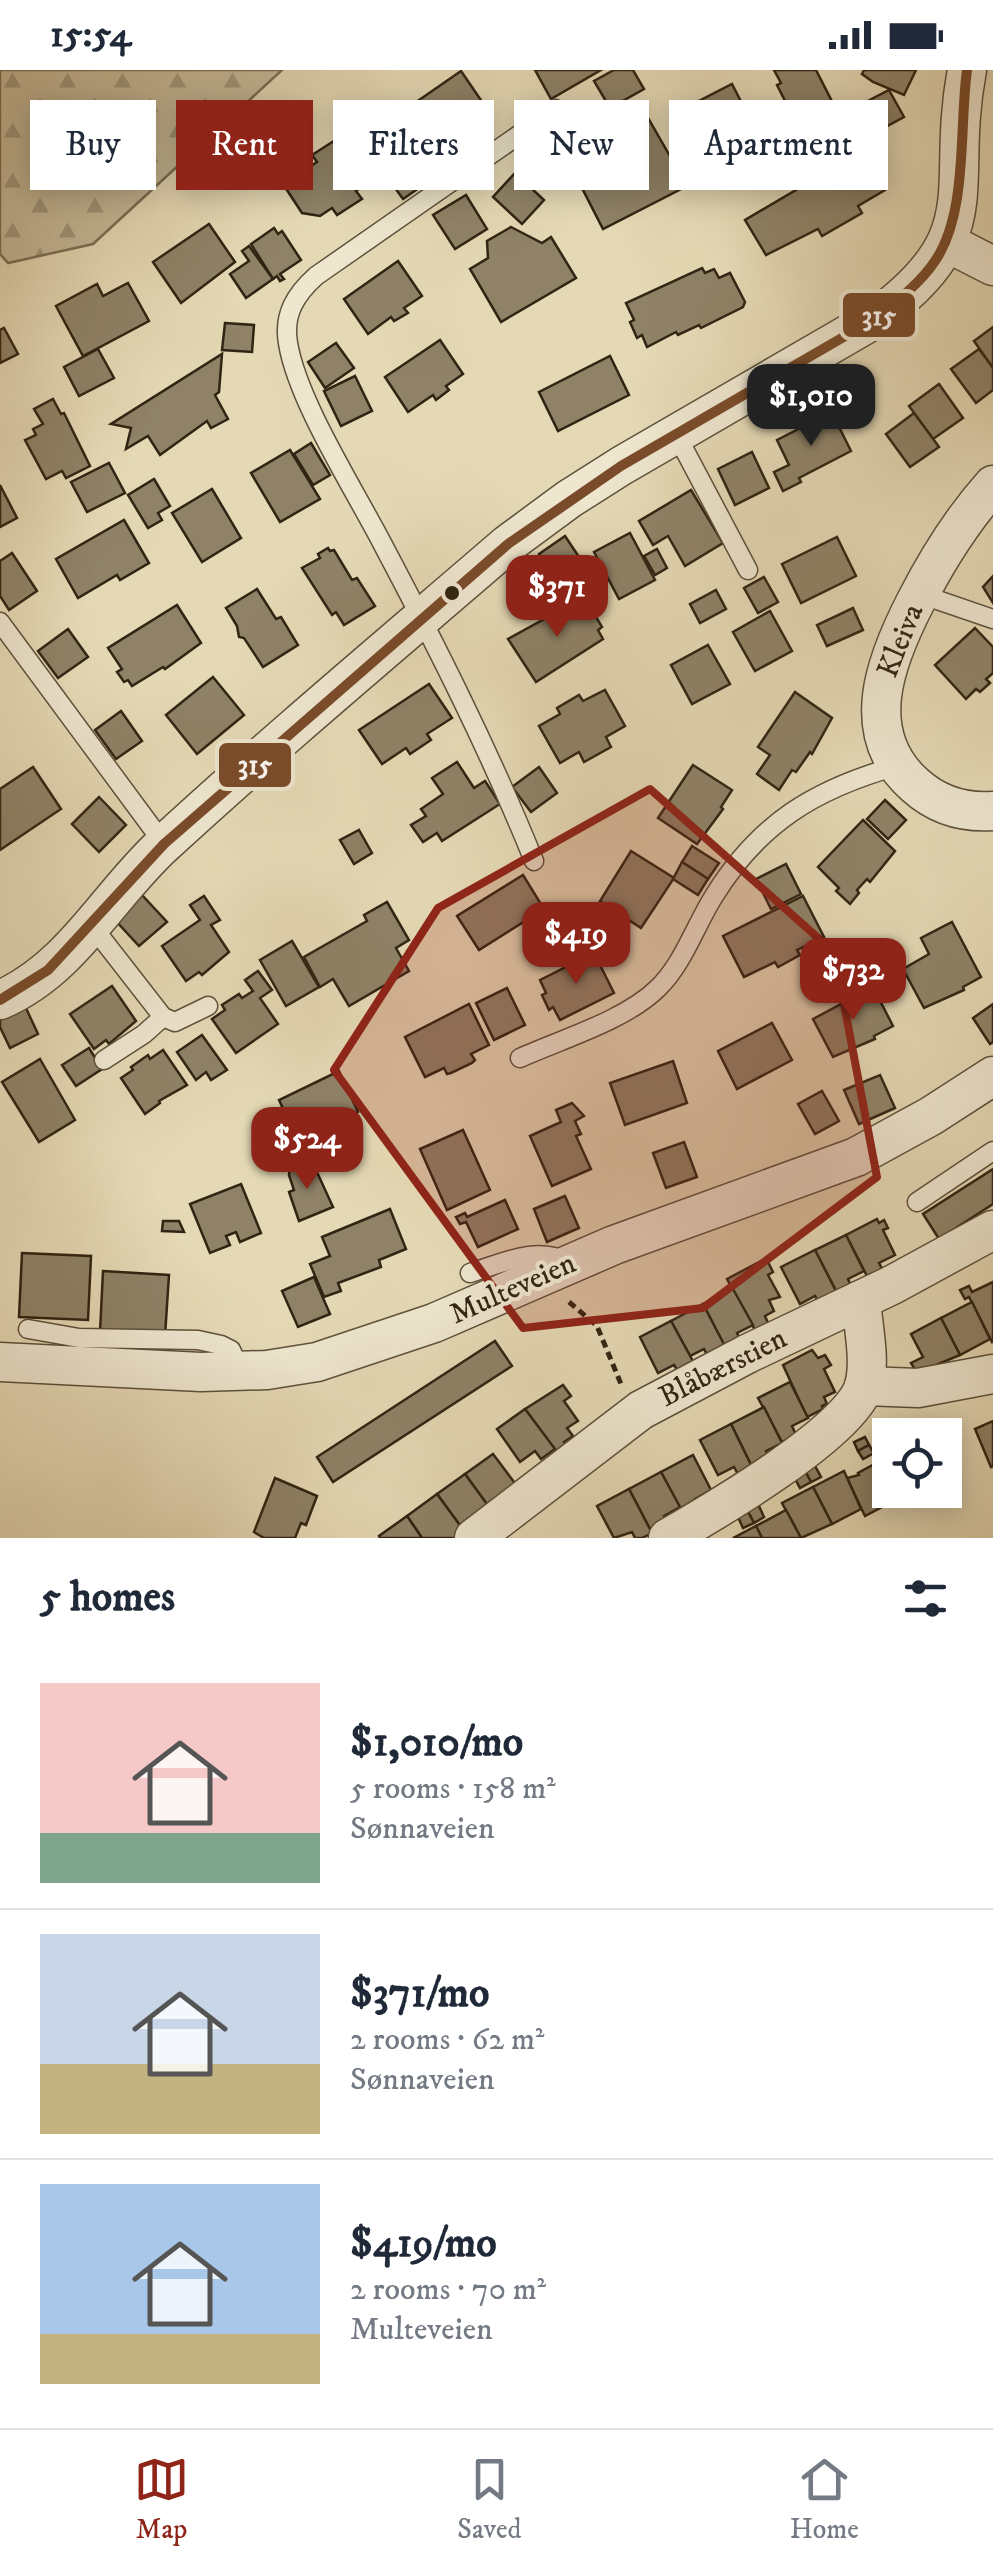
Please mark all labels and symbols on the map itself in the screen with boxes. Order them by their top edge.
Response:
line badge: 315 [841,291,917,339]
text: 315 [862,299,896,334]
pin: $1,010 [730,364,892,449]
pin: $371 [498,555,616,640]
unlabelled marker [442,583,462,603]
street label: Kleiva [870,599,933,683]
line badge: 315 [217,741,293,789]
text: 315 [238,748,272,783]
pin: $419 [517,902,635,987]
pin: $732 [794,938,912,1023]
pin: $524 [248,1107,366,1192]
street label: Multeveien [444,1245,582,1333]
street label: Blåbærstien [653,1320,793,1416]

